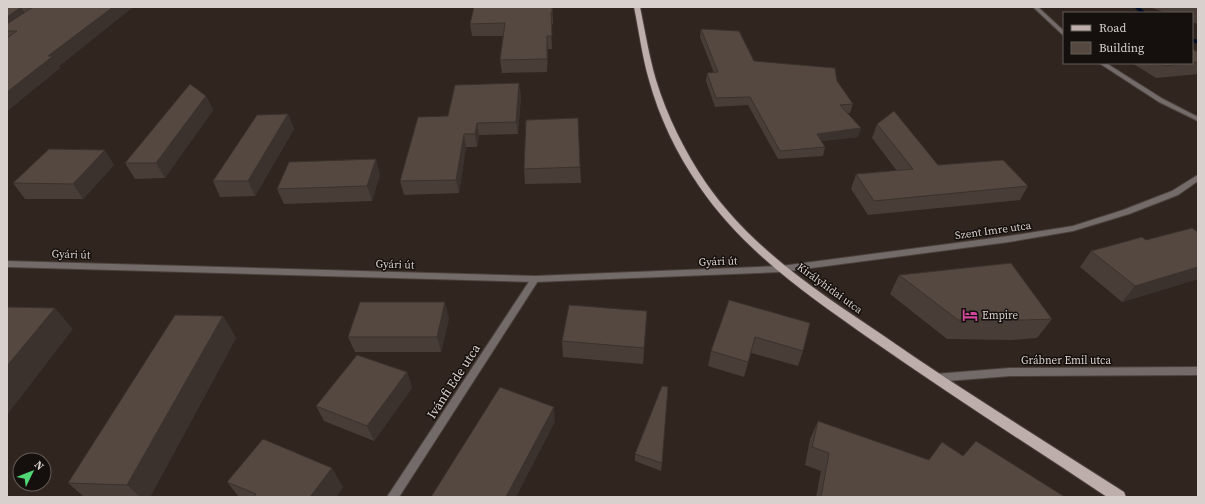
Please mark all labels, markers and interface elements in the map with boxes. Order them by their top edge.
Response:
legend [1063,12,1193,64]
text: Road [1099,20,1126,36]
text: Building [1099,40,1144,56]
street label: Szent Imre utca [954,218,1032,243]
street label: Gyári út [51,246,91,263]
street label: Gyári út [698,253,738,270]
street label: Gyári út [375,256,415,273]
street label: Királyhidai utca [794,259,866,318]
hotel icon: Empire [961,306,979,324]
place label: Empire [982,308,1019,323]
street label: Ivánfi Ede utca [423,340,484,422]
street label: Grábner Emil utca [1021,353,1111,368]
north arrow [12,452,52,492]
text: N [31,457,47,474]

